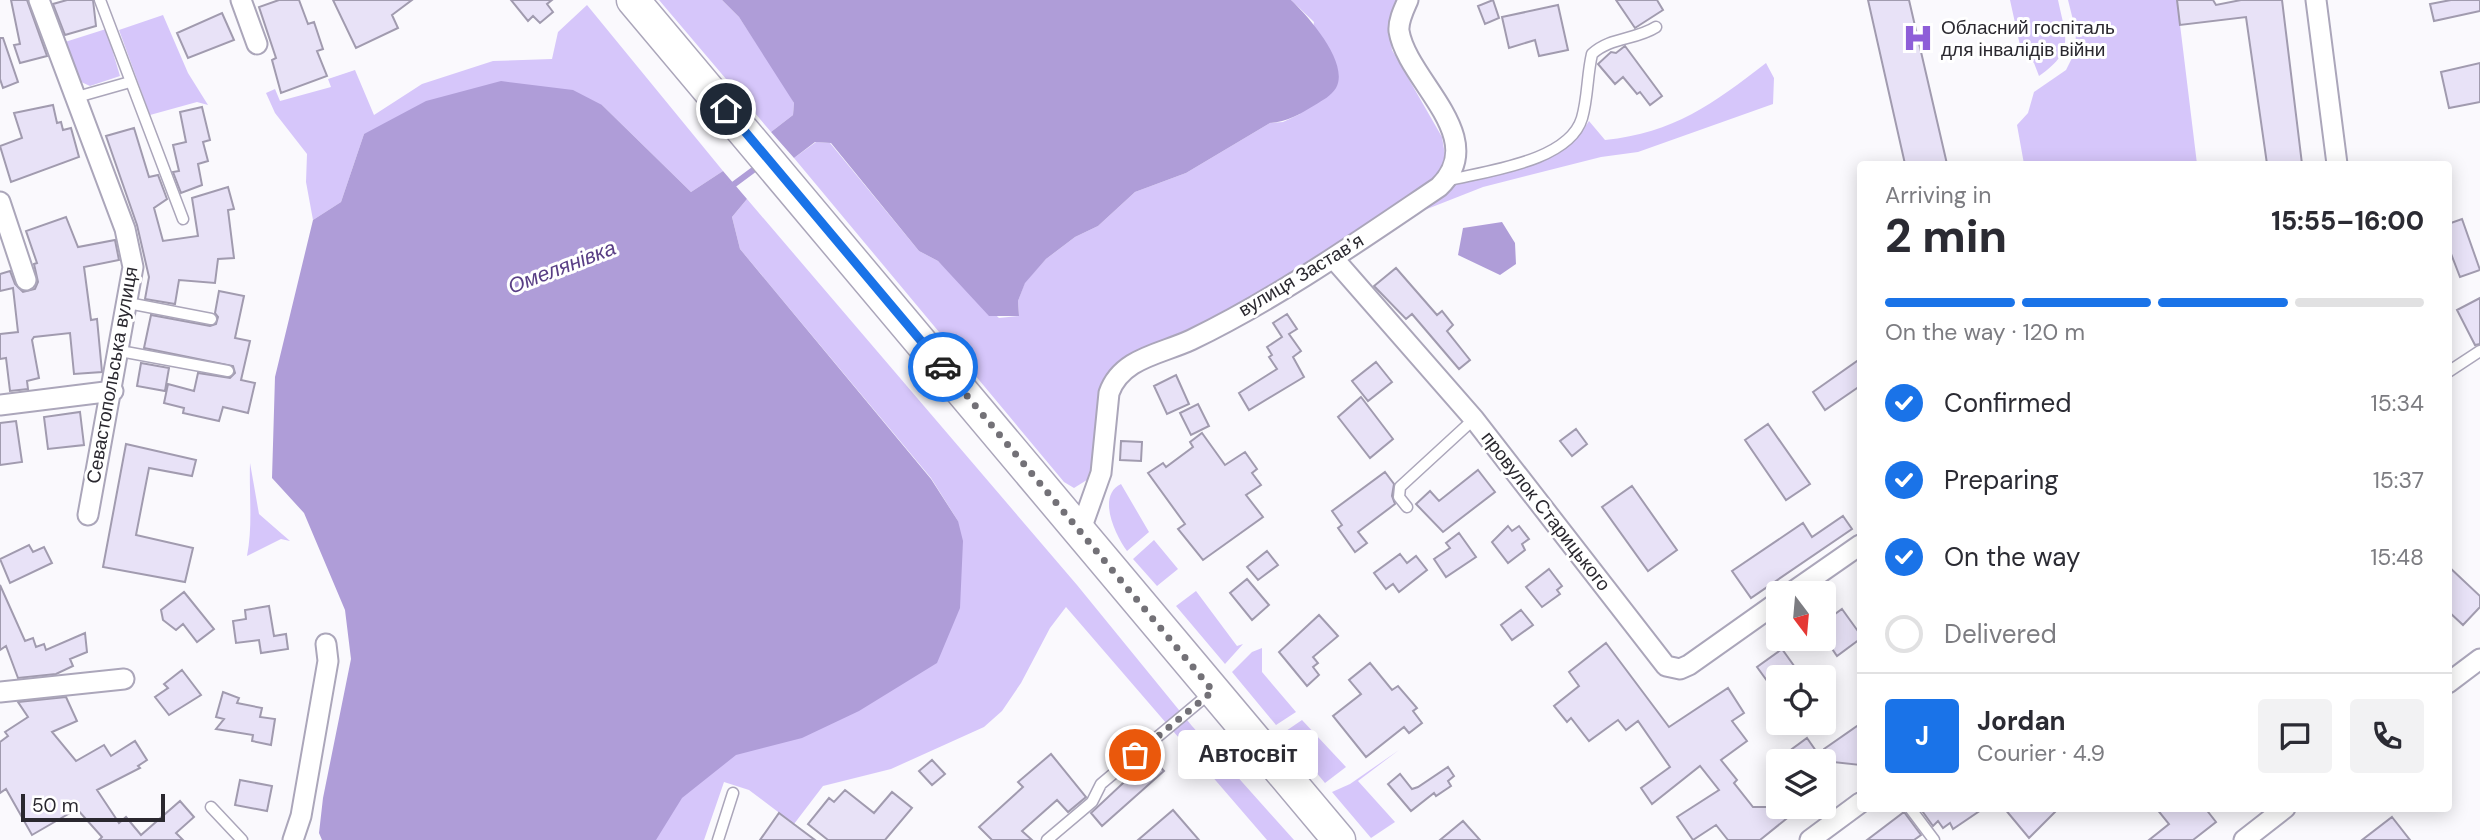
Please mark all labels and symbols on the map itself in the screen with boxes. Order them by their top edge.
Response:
place label: Обласний госпіталь для інвалідів війни [1941,15,2115,62]
hospital icon: Обласний госпіталь для інвалідів війни [1901,21,1935,55]
pin [696,79,756,139]
street label: вулиця Заставʼя [1234,228,1368,322]
water label: Омелянівка [504,234,620,300]
street label: Севастопольська вулиця [81,264,143,486]
courier [908,332,978,402]
street label: провулок Старицького [1476,426,1616,596]
north arrow [1766,581,1836,651]
pin [1105,725,1165,785]
callout: Автосвіт [1177,730,1317,780]
scale bar [21,791,164,823]

